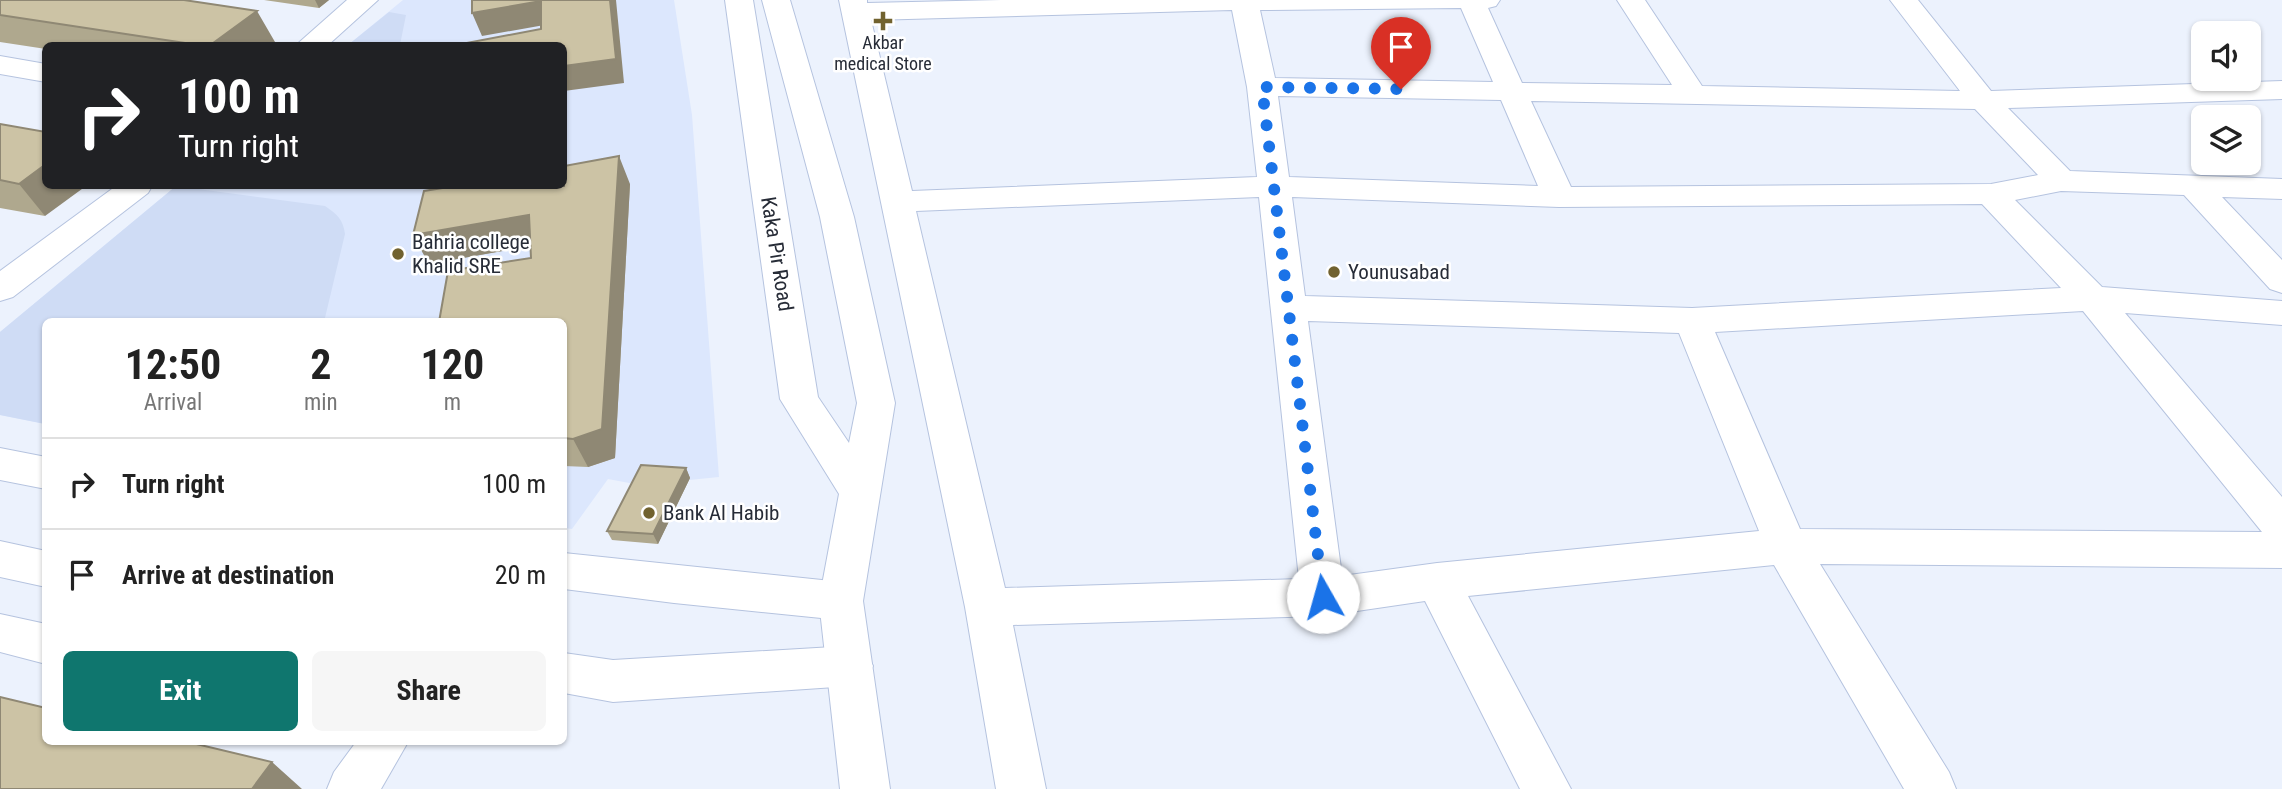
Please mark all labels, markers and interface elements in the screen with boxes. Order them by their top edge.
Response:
marker: Akbar medical Store [875,13,891,29]
pin [1371,17,1431,89]
map controls [2191,21,2261,175]
button: sound [2191,21,2261,91]
icon: arrive [1382,28,1420,66]
place label: Akbar medical Store [834,32,932,74]
text: 100 m [178,68,300,125]
icon: right [63,70,154,161]
button: layers [2191,105,2261,175]
text: Turn right [178,127,299,165]
street label: Kaka Pir Road [756,195,798,313]
place label: Bahria college Khalid SRE [412,230,530,278]
marker: Bahria college Khalid SRE [390,246,406,262]
place label: Younusabad [1348,260,1450,284]
marker: Younusabad [1326,264,1342,280]
text: 12:50 [125,340,221,389]
text: 2 [310,340,331,389]
text: 120 [420,340,484,389]
text: Arrival [144,389,202,416]
text: min [304,389,338,416]
text: m [444,389,461,416]
icon: right [63,465,101,503]
text: Turn right [122,469,224,499]
text: 100 m [482,469,546,499]
place label: Bank Al Habib [663,501,779,525]
marker: Bank Al Habib [641,505,657,521]
icon: arrive [63,556,101,594]
text: Arrive at destination [122,560,334,590]
text: 20 m [495,560,546,590]
position arrow [1286,560,1360,634]
button: Exit [63,651,298,731]
button: Share [312,651,546,731]

